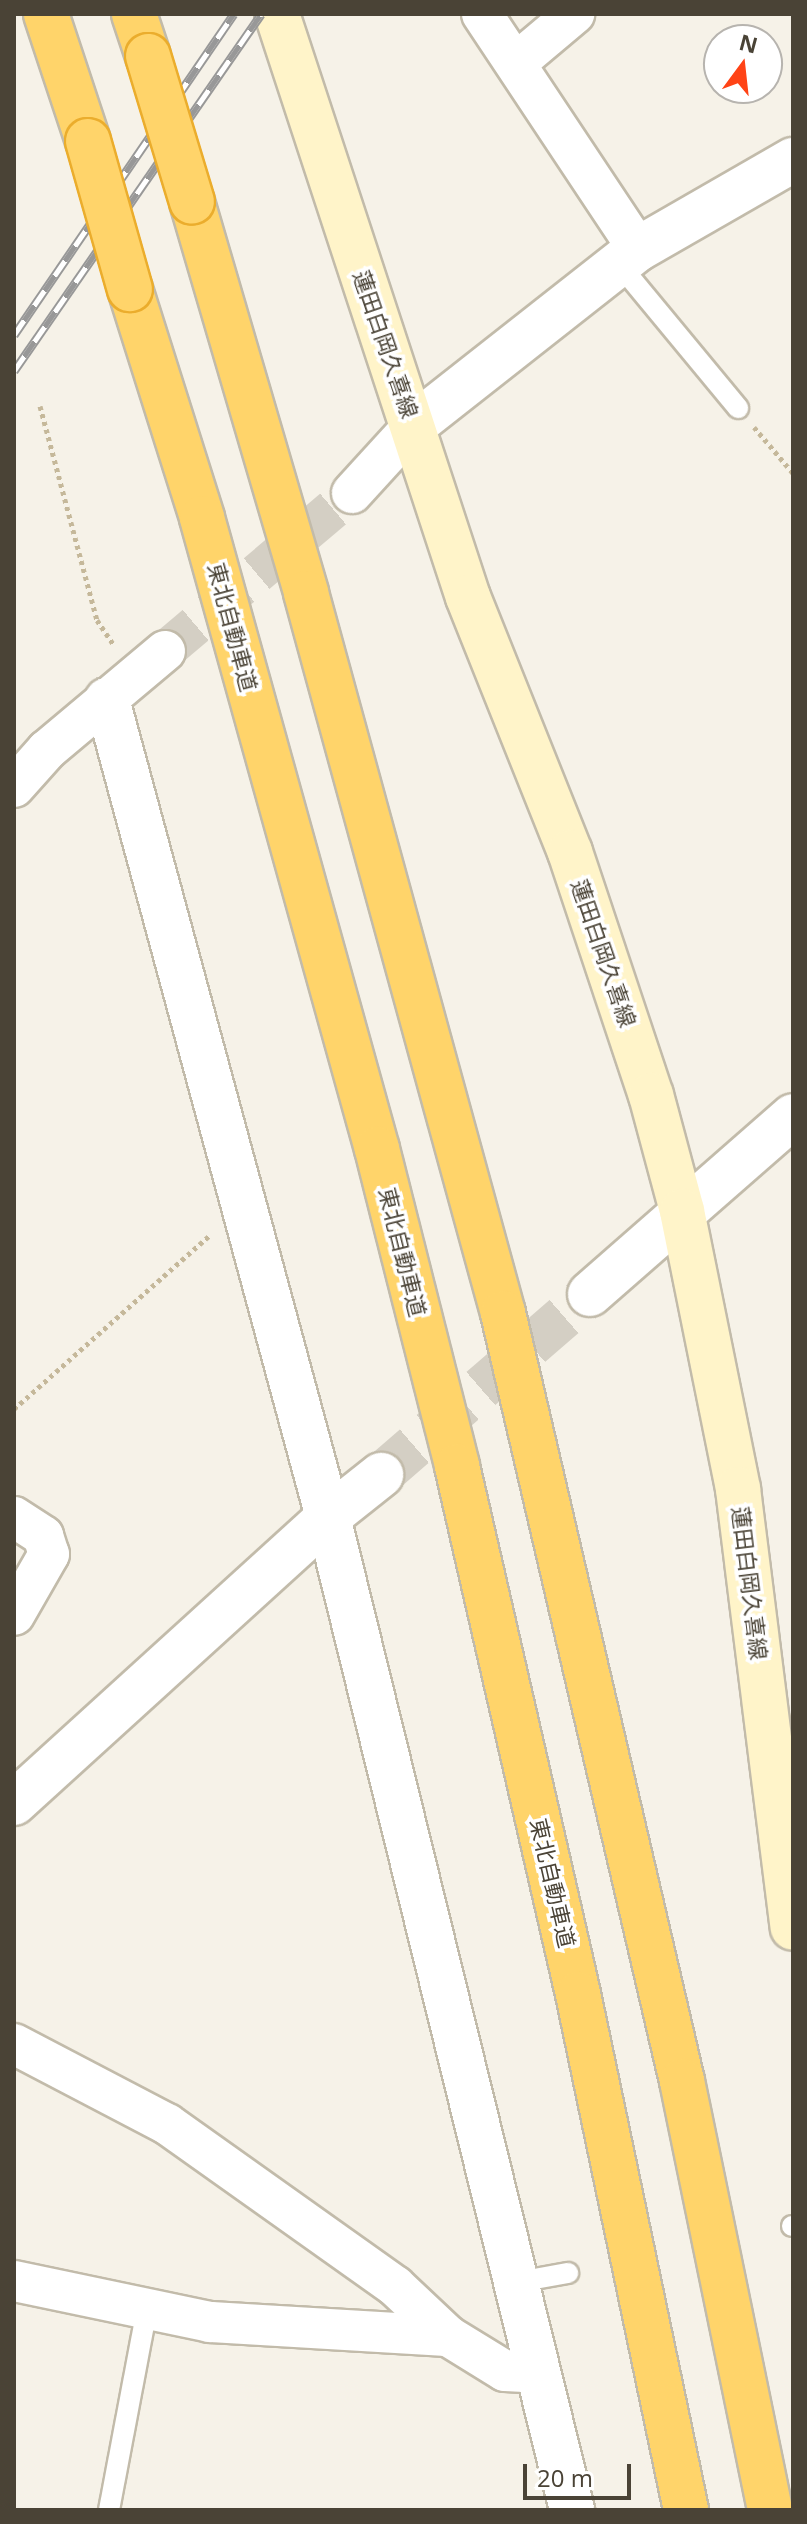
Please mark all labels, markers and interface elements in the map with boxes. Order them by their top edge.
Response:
north arrow [703,24,783,104]
text: N [736,26,761,60]
street label: 蓮田白岡久喜線 [348,267,424,421]
street label: 東北自動車道 [203,560,263,694]
street label: 蓮田白岡久喜線 [566,876,642,1030]
street label: 東北自動車道 [374,1185,432,1319]
street label: 蓮田白岡久喜線 [728,1505,772,1661]
street label: 東北自動車道 [525,1816,581,1950]
scale bar [527,2448,635,2498]
text: 20 m [537,2461,593,2494]

